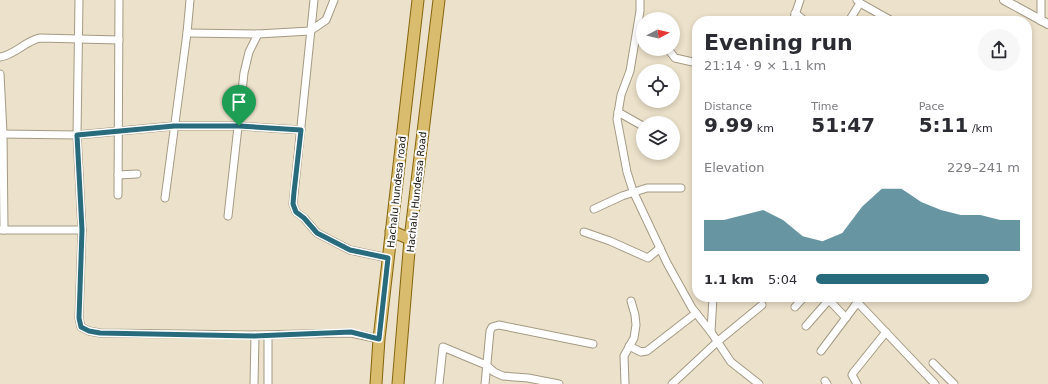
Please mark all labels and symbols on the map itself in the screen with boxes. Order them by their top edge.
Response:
north arrow [636,12,680,56]
pin [222,85,256,126]
street label: Hachalu Hundessa Road [405,131,428,253]
street label: Hachalu hundesa road [385,136,408,249]

